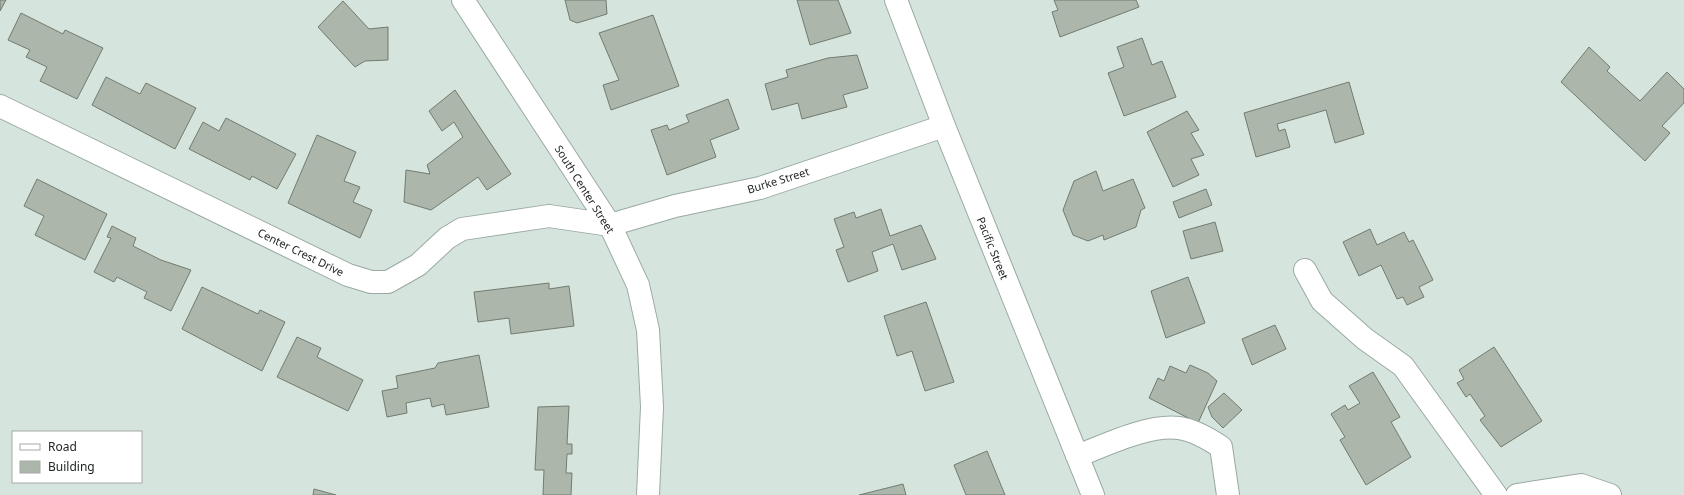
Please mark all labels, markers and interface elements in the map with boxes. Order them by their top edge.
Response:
street label: South Center Street [552,142,618,236]
street label: Burke Street [745,163,811,197]
street label: Pacific Street [974,214,1012,282]
street label: Center Crest Drive [255,225,347,279]
legend [12,431,142,483]
text: Road [48,438,77,455]
text: Building [48,458,95,475]

